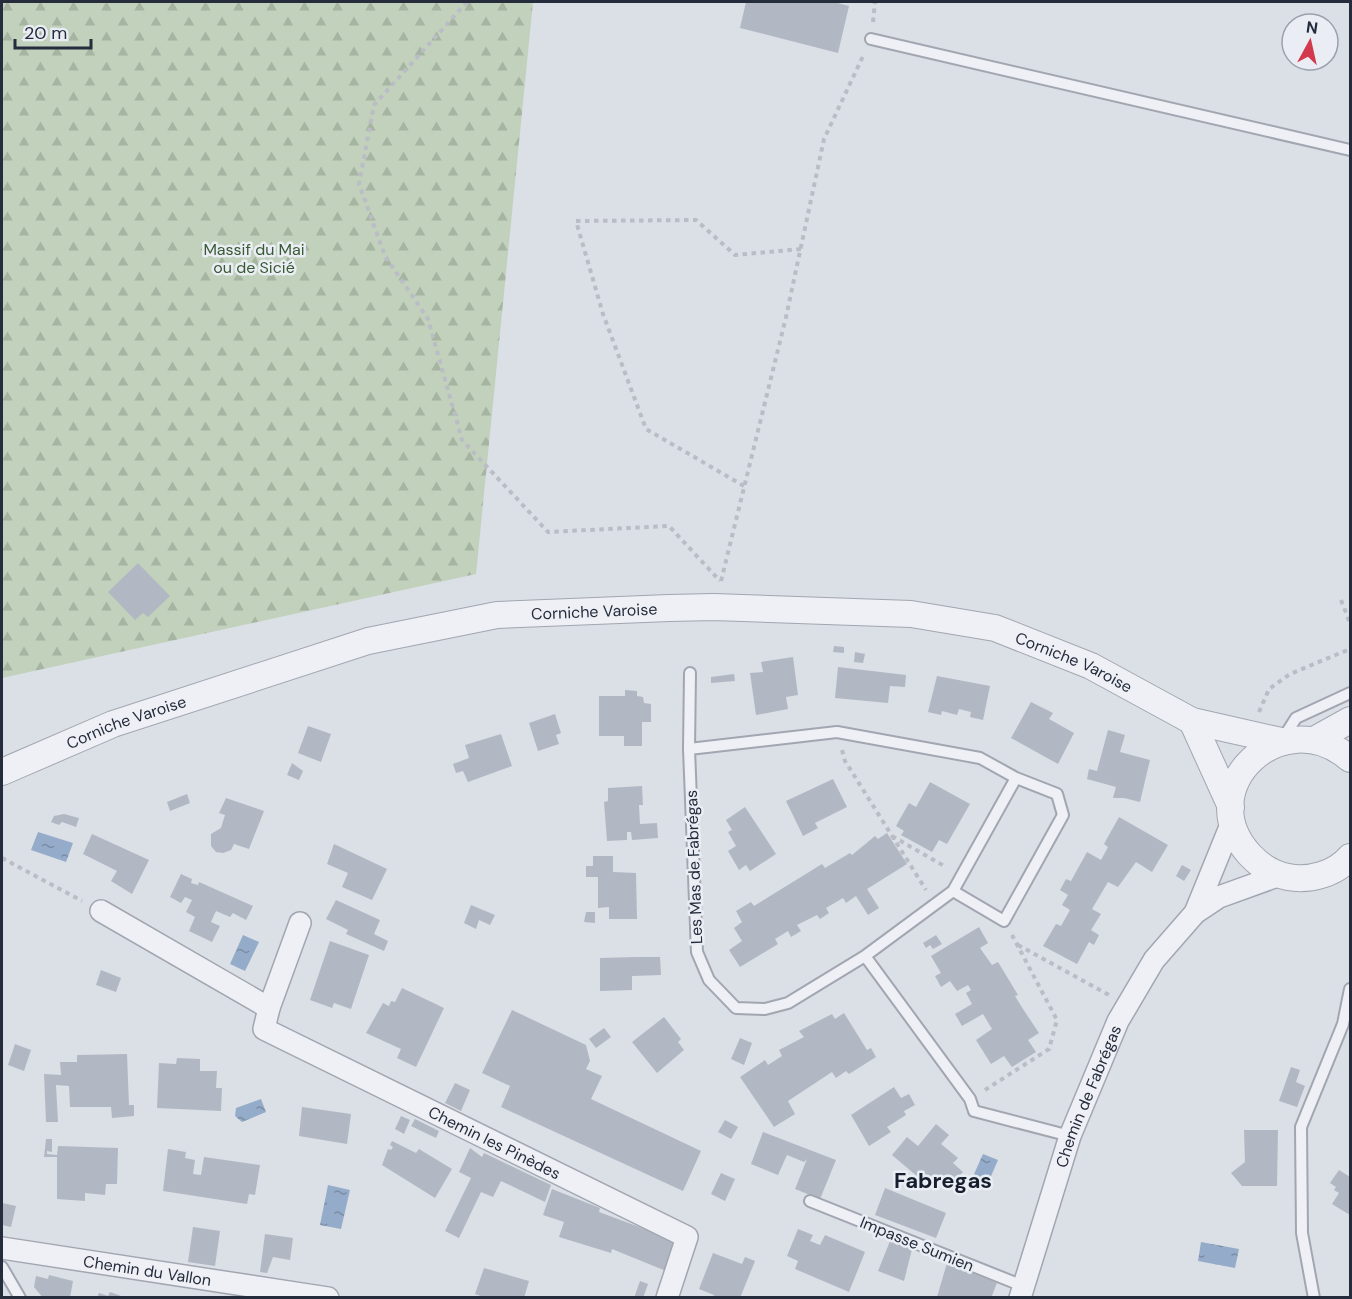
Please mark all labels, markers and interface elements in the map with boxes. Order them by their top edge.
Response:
scale bar [15,12,92,50]
north arrow [1280,12,1340,72]
text: N [1305,16,1319,39]
text: 20 m [24,21,67,45]
park label: Massif du Mai ou de Sicié [203,239,305,278]
street label: Corniche Varoise [531,598,658,624]
street label: Corniche Varoise [1012,627,1136,697]
street label: Corniche Varoise [63,690,189,754]
street label: Les Mas de Fabrégas [681,790,707,944]
street label: Chemin de Fabrégas [1050,1022,1126,1170]
street label: Chemin les Pinèdes [425,1101,564,1184]
district label: Fabregas [894,1166,992,1195]
street label: Impasse Sumien [857,1212,977,1276]
street label: Chemin du Vallon [82,1250,213,1290]

